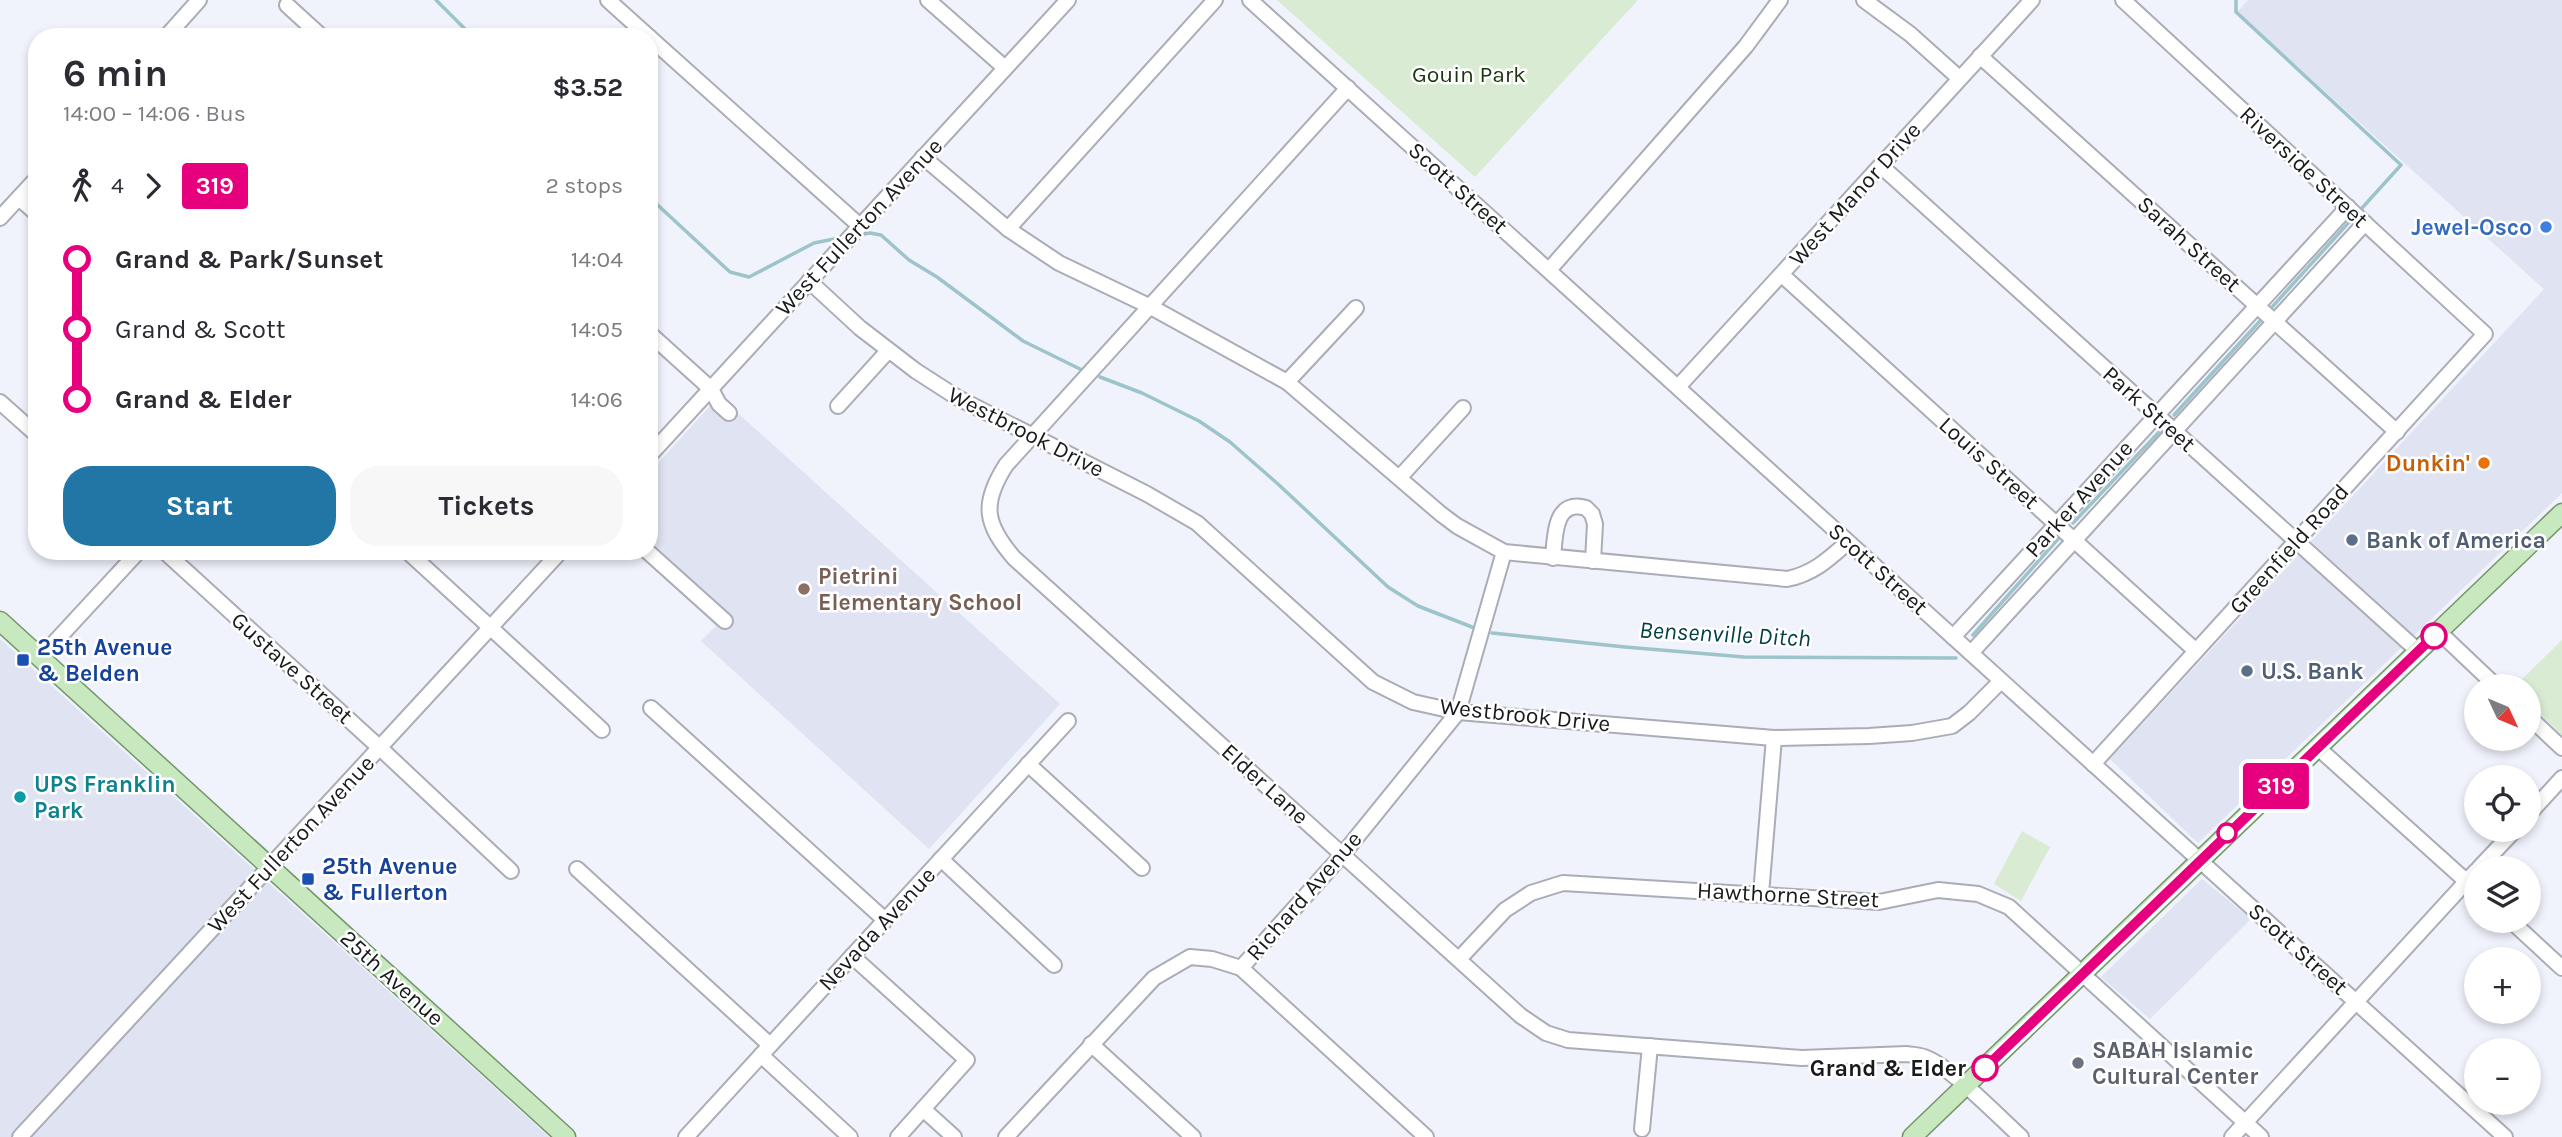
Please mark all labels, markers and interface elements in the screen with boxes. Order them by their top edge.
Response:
text: 6 min [63,51,168,96]
park label: Gouin Park [1412,61,1526,88]
text: $3.52 [552,72,623,103]
text: 14:00 – 14:06 · Bus [63,100,246,127]
street label: Riverside Street [2234,101,2374,234]
street label: West Manor Drive [1783,117,1927,271]
street label: West Fullerton Avenue [770,133,948,321]
street label: Scott Street [1403,136,1513,240]
icon: walk [63,167,101,205]
icon: forward [134,167,172,205]
text: 4 [111,172,124,199]
text: 319 [196,172,234,200]
text: 2 stops [545,172,623,199]
street label: Sarah Street [2132,190,2247,298]
place label: Jewel-Osco [2411,214,2532,241]
marker: Jewel-Osco [2538,219,2554,235]
text: Grand & Park/Sunset [115,244,383,275]
text: 14:04 [571,246,623,273]
text: Grand & Scott [115,314,286,345]
text: 14:05 [571,316,623,343]
street label: Park Street [2097,360,2201,458]
street label: Westbrook Drive [943,381,1109,483]
text: Grand & Elder [115,384,292,415]
text: 14:06 [570,386,623,413]
street label: Louis Street [1934,411,2045,515]
street label: Parker Avenue [2019,435,2139,563]
place label: Dunkin' [2386,450,2470,477]
marker: Dunkin' [2476,455,2492,471]
button: Start [63,466,336,546]
button: Tickets [350,466,623,546]
street label: Greenfield Road [2224,478,2354,620]
street label: Scott Street [1823,517,1933,621]
place label: Bank of America [2366,527,2546,554]
marker: Bank of America [2344,532,2360,548]
place label: Pietrini Elementary School [818,563,1022,616]
marker: Pietrini Elementary School [796,581,812,597]
street label: Gustave Street [226,606,359,730]
water label: Bensenville Ditch [1638,616,1812,652]
unlabelled marker [2421,623,2447,649]
place label: 25th Avenue & Belden [37,634,173,687]
marker: 25th Avenue & Belden [15,652,31,668]
place label: U.S. Bank [2261,658,2364,685]
marker: U.S. Bank [2239,663,2255,679]
north arrow [2464,674,2541,751]
map controls [2464,674,2541,1115]
street label: Westbrook Drive [1438,693,1612,737]
street label: Elder Lane [1216,738,1314,830]
street label: West Fullerton Avenue [202,750,380,938]
line badge: 319 [2236,763,2316,809]
button: locate [2464,765,2541,842]
place label: UPS Franklin Park [34,771,176,824]
text: 319 [2257,772,2295,800]
marker: UPS Franklin Park [12,789,28,805]
unlabelled marker [2217,823,2237,843]
street label: Richard Avenue [1241,826,1367,966]
place label: 25th Avenue & Fullerton [322,853,458,906]
button: layers [2464,856,2541,933]
street label: Nevada Avenue [813,862,941,996]
marker: 25th Avenue & Fullerton [300,871,316,887]
street label: Hawthorne Street [1696,877,1880,913]
street label: Scott Street [2243,897,2353,1001]
street label: 25th Avenue [335,924,449,1032]
button: + [2464,947,2541,1024]
place label: SABAH Islamic Cultural Center [2092,1037,2258,1090]
button: − [2464,1038,2541,1115]
place label: Grand & Elder [1810,1055,1966,1082]
marker: Grand & Elder [1972,1055,1998,1081]
marker: SABAH Islamic Cultural Center [2070,1055,2086,1071]

